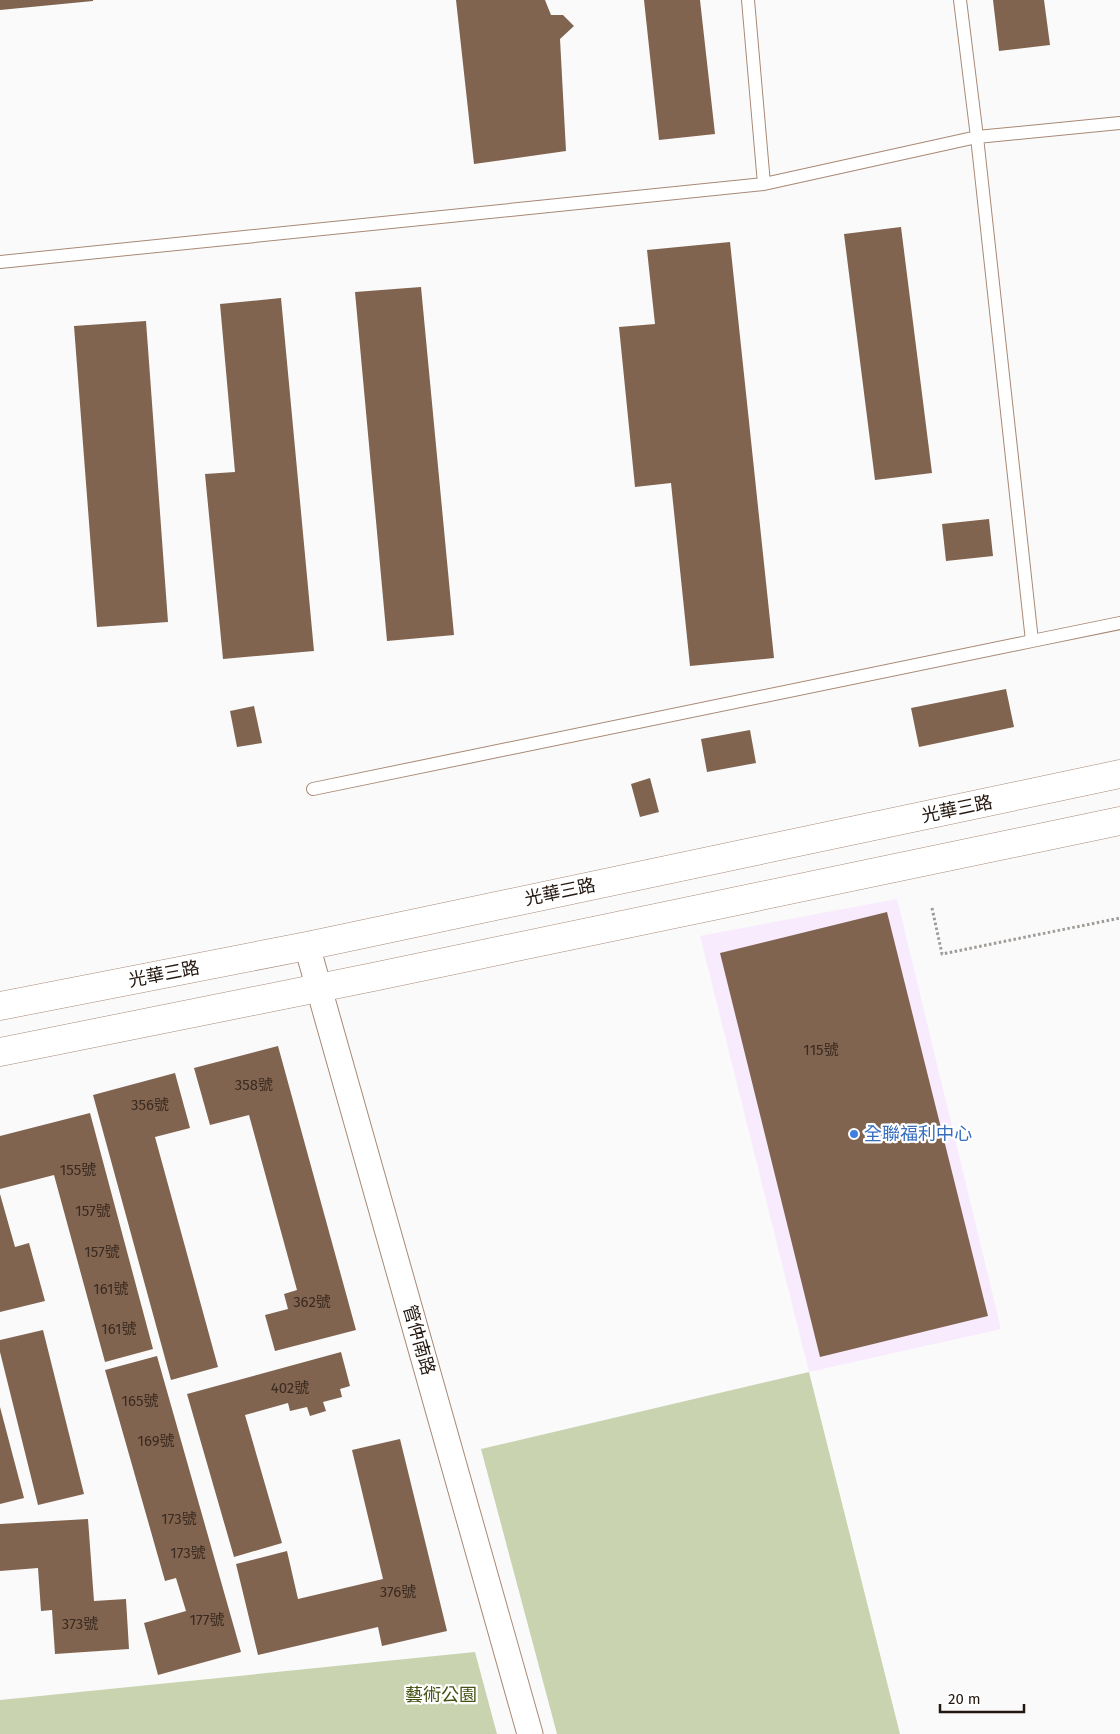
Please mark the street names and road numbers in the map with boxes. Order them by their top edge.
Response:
street label: 光華三路 [919,791,995,827]
street label: 光華三路 [522,874,598,910]
street label: 光華三路 [127,956,201,992]
street label: 管仲南路 [399,1302,439,1378]

